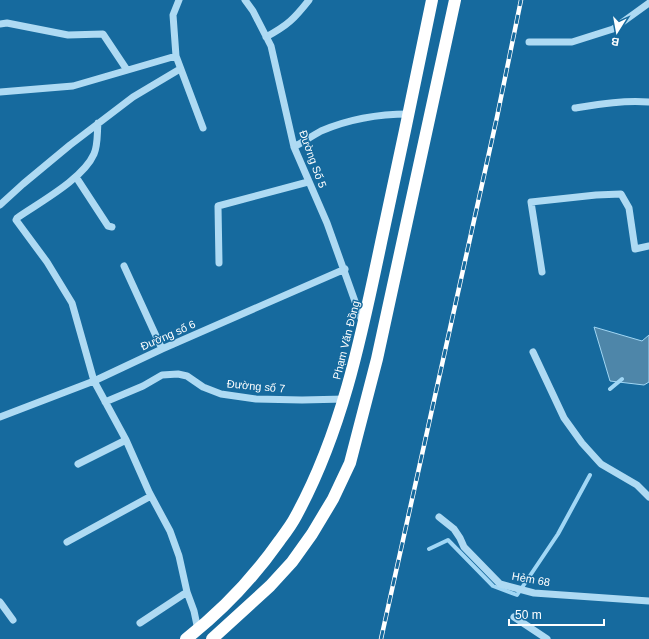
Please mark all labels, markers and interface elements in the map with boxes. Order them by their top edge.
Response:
north arrow [597,12,637,52]
text: B [610,35,620,48]
street label: Đường Số 5 [297,129,329,189]
street label: Phạm Văn Đồng [330,299,362,381]
street label: Đường số 6 [139,318,197,352]
street label: Đường số 7 [226,377,286,395]
street label: Hẻm 68 [511,570,551,588]
scale bar [509,601,604,627]
text: 50 m [515,608,542,622]

